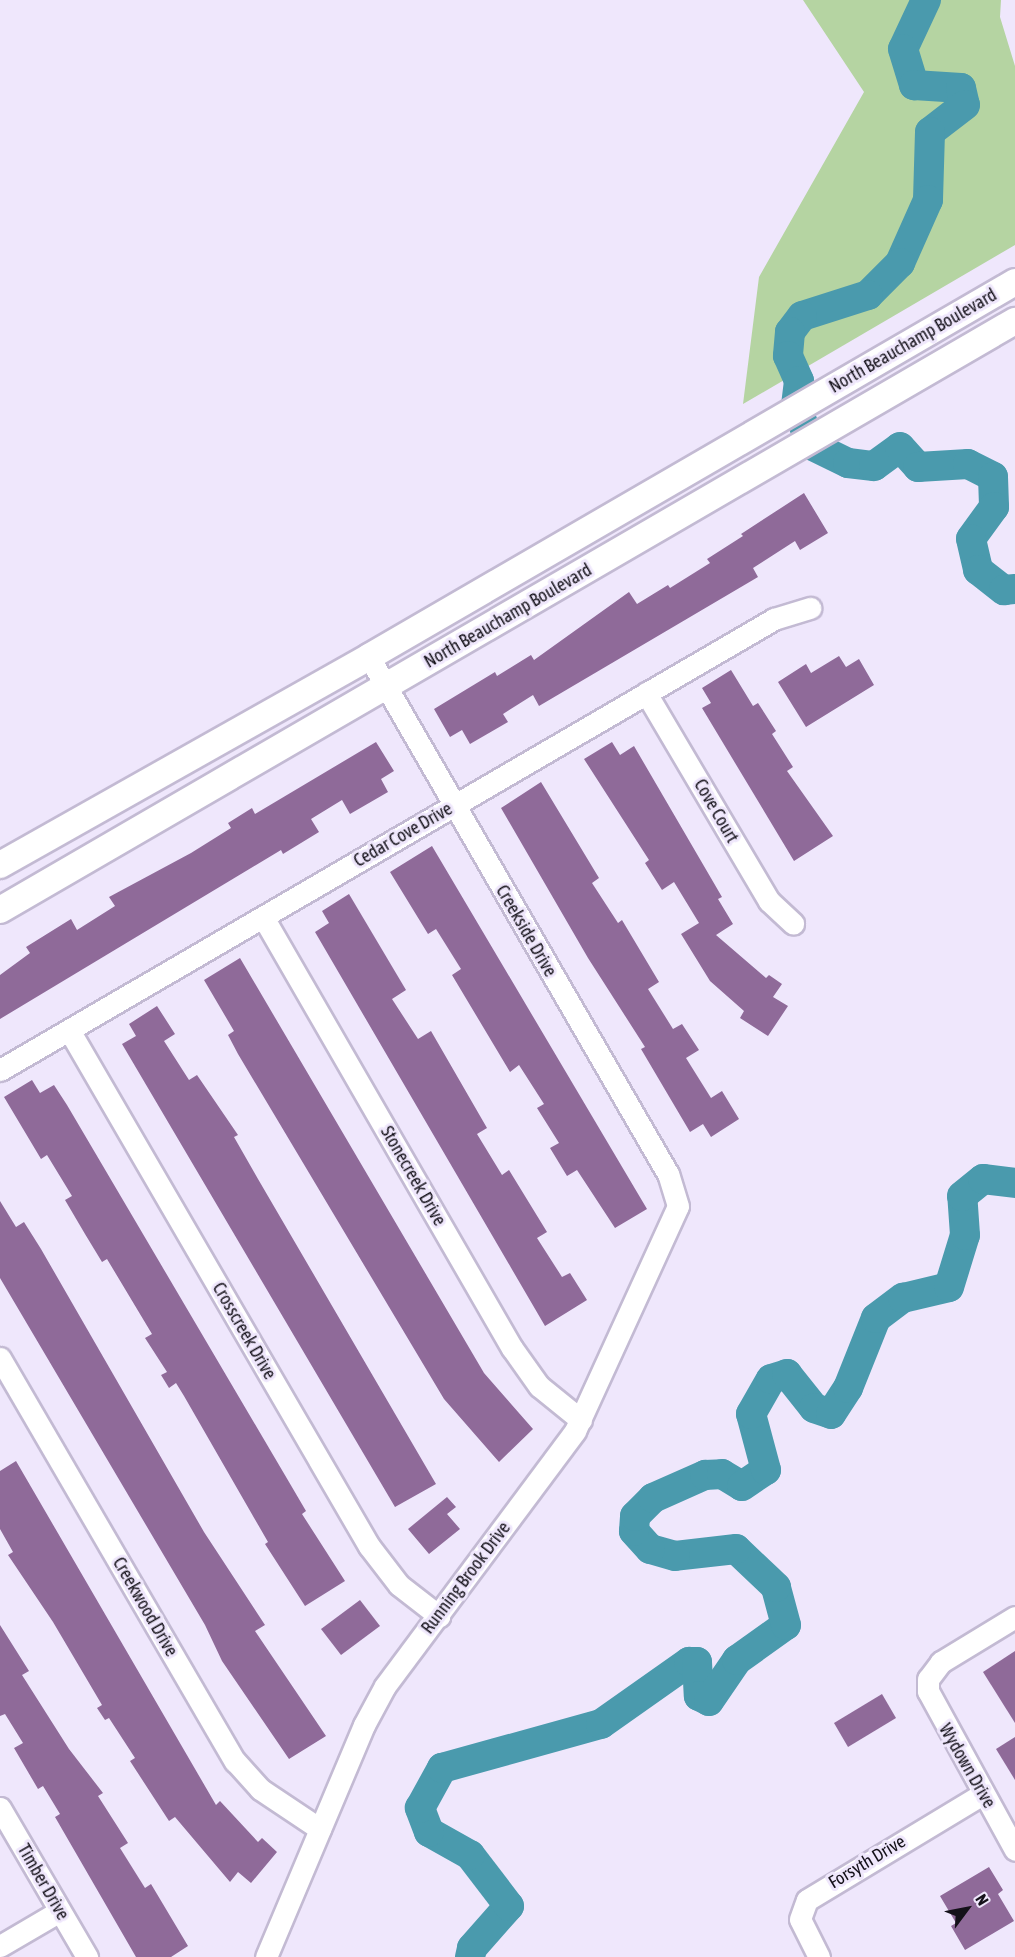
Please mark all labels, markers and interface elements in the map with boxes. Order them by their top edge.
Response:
street label: North Beauchamp Boulevard [825,284,1001,398]
street label: North Beauchamp Boulevard [420,559,596,673]
street label: Cove Court [689,775,743,847]
street label: Cedar Cove Drive [350,798,456,872]
street label: Creekside Drive [491,881,561,981]
street label: Stonecreek Drive [376,1122,450,1230]
street label: Crosscreek Drive [208,1279,280,1383]
street label: Running Brook Drive [417,1518,515,1638]
street label: Creekwood Drive [108,1554,182,1660]
street label: Wydown Drive [934,1720,1000,1812]
street label: Forsyth Drive [825,1831,909,1893]
street label: Timber Drive [13,1840,73,1924]
north arrow [937,1879,997,1939]
text: N [972,1891,992,1908]

